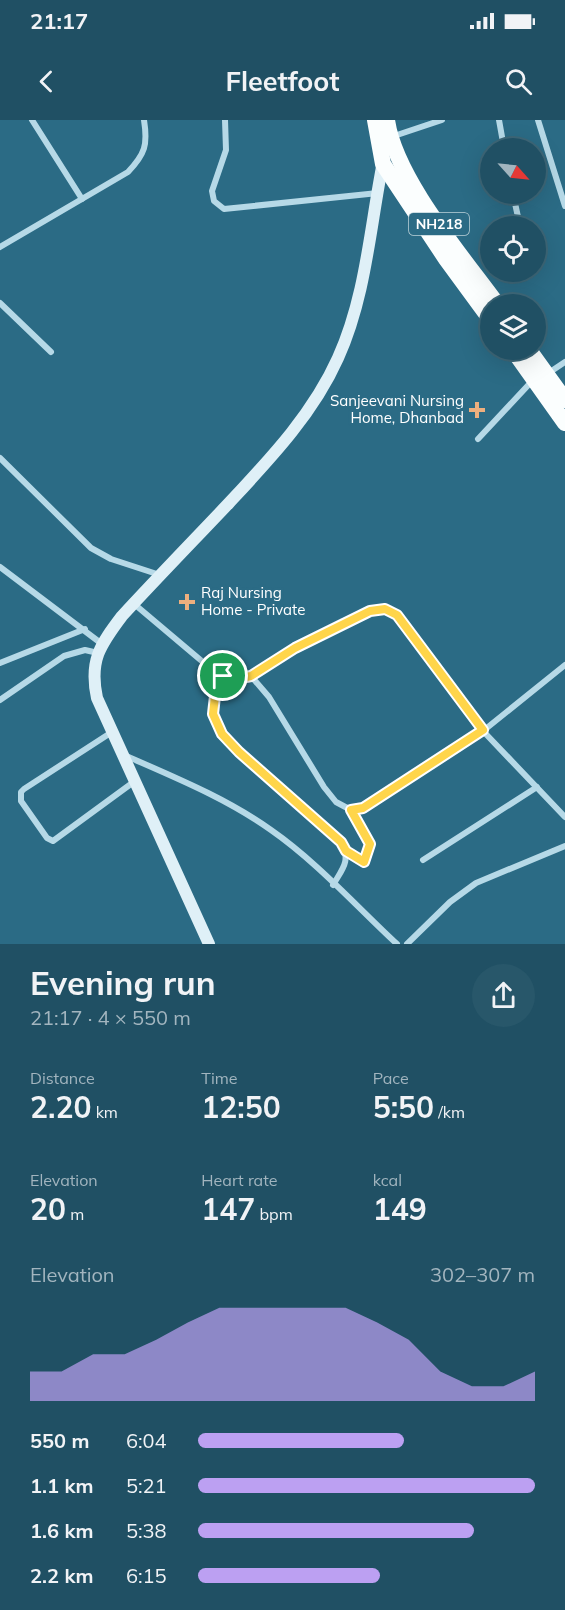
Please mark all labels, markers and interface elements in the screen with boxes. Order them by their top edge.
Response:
text: 21:17 [30,7,88,35]
text: Fleetfoot [226,64,339,98]
icon: back [30,65,63,98]
icon: search [502,65,535,98]
north arrow [480,138,546,204]
map controls [480,138,546,360]
road number: NH218 [409,213,469,235]
button: locate [480,216,546,282]
button: layers [480,294,546,360]
place label: Sanjeevani Nursing Home, Dhanbad [330,391,464,427]
marker: Sanjeevani Nursing Home, Dhanbad [468,401,486,419]
place label: Raj Nursing Home - Private [201,583,305,619]
marker: Raj Nursing Home - Private [178,593,196,611]
pin [197,650,248,701]
icon: arrive [206,659,239,692]
text: Evening run [30,962,216,1003]
button: share [472,964,535,1027]
text: 21:17 · 4 × 550 m [30,1005,191,1030]
text: Distance [30,1068,95,1088]
text: Time [201,1068,238,1088]
text: Pace [373,1068,409,1088]
text: 2.20 [30,1088,91,1126]
text: 12:50 [201,1088,281,1126]
text: 5:50 [373,1088,434,1126]
text: km [91,1102,118,1122]
text: /km [434,1102,465,1122]
text: Elevation [30,1170,98,1190]
text: Heart rate [201,1170,277,1190]
text: kcal [373,1170,402,1190]
text: 20 [30,1190,66,1228]
text: 147 [201,1190,255,1228]
text: 149 [373,1190,427,1228]
text: m [66,1204,84,1224]
text: bpm [255,1204,293,1224]
text: Elevation [30,1262,115,1287]
text: 302–307 m [430,1262,535,1287]
text: 550 m [30,1428,89,1453]
text: 6:04 [126,1428,167,1453]
text: 1.1 km [30,1473,93,1498]
text: 5:21 [126,1473,167,1498]
text: 1.6 km [30,1518,93,1543]
text: 5:38 [126,1518,167,1543]
text: 2.2 km [30,1563,93,1588]
text: 6:15 [126,1563,167,1588]

